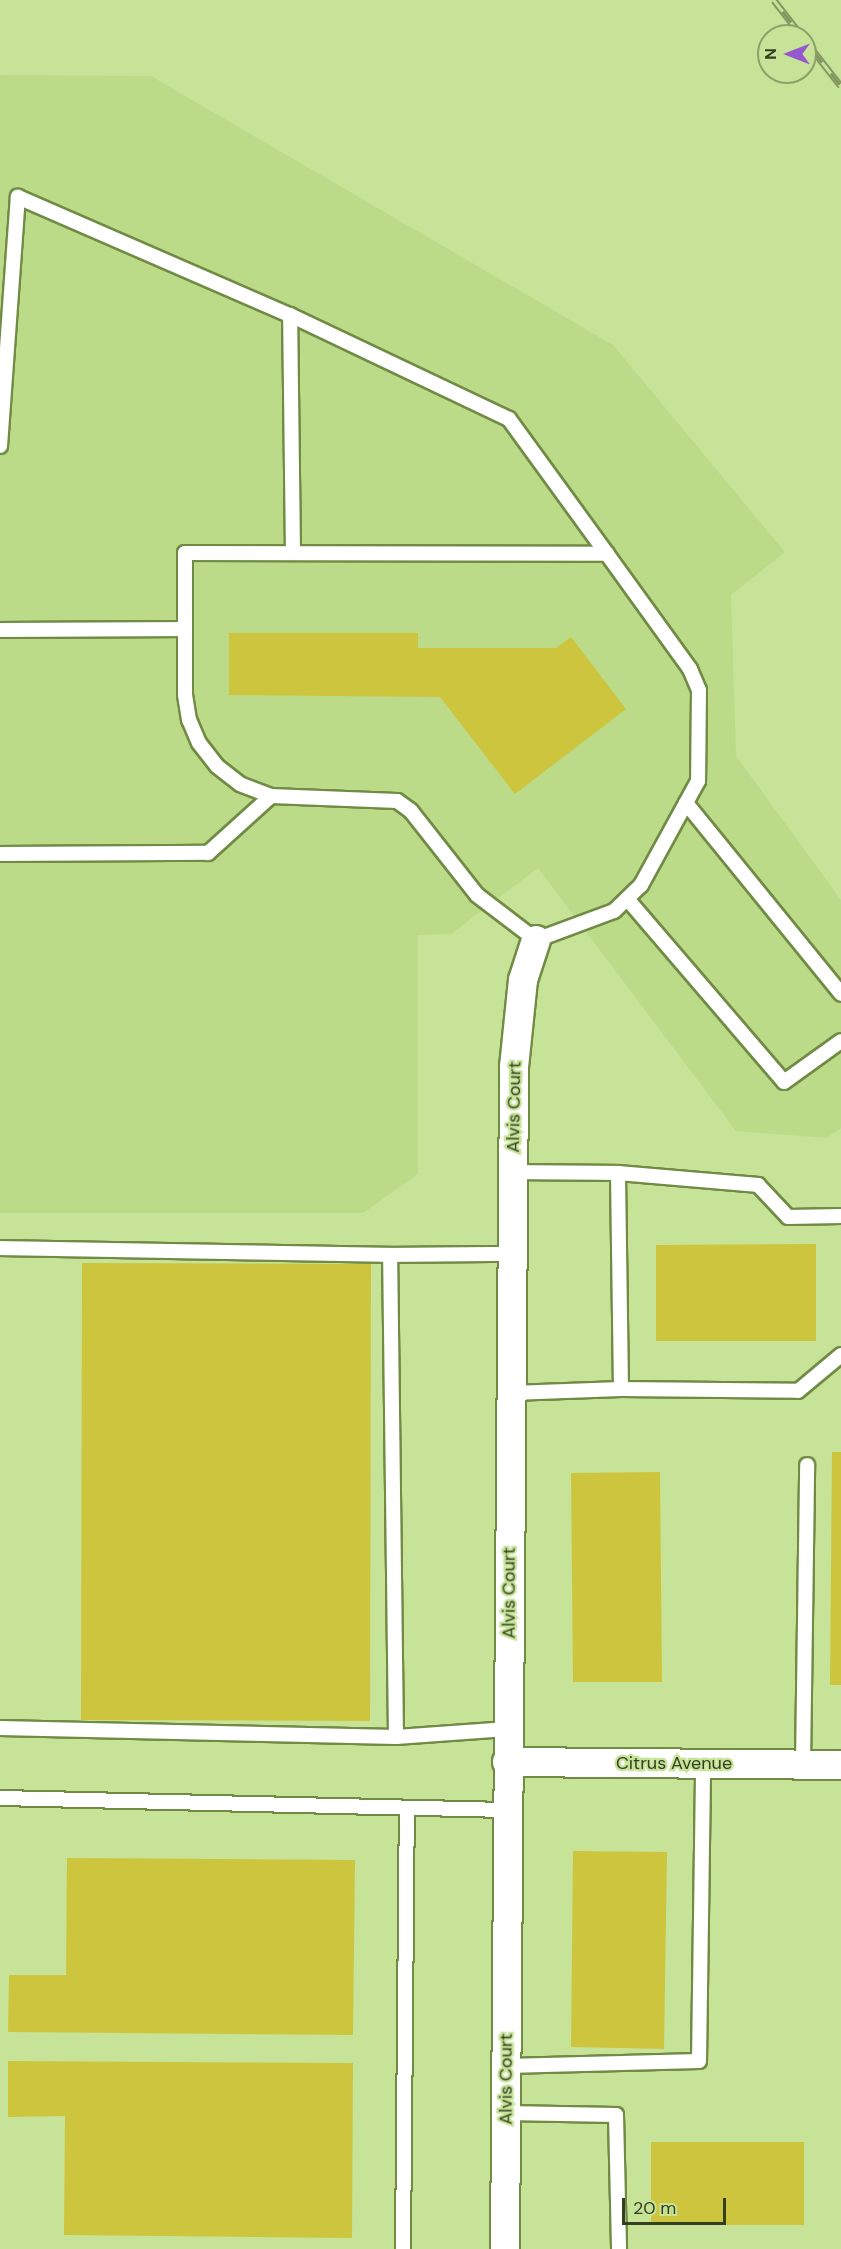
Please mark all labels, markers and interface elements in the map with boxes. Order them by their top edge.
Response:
north arrow [757,24,817,84]
text: N [760,48,781,60]
street label: Alvis Court [502,1061,526,1153]
street label: Alvis Court [498,1547,520,1639]
street label: Citrus Avenue [616,1752,732,1774]
street label: Alvis Court [495,2033,517,2125]
scale bar [625,2186,728,2224]
text: 20 m [633,2196,676,2220]

